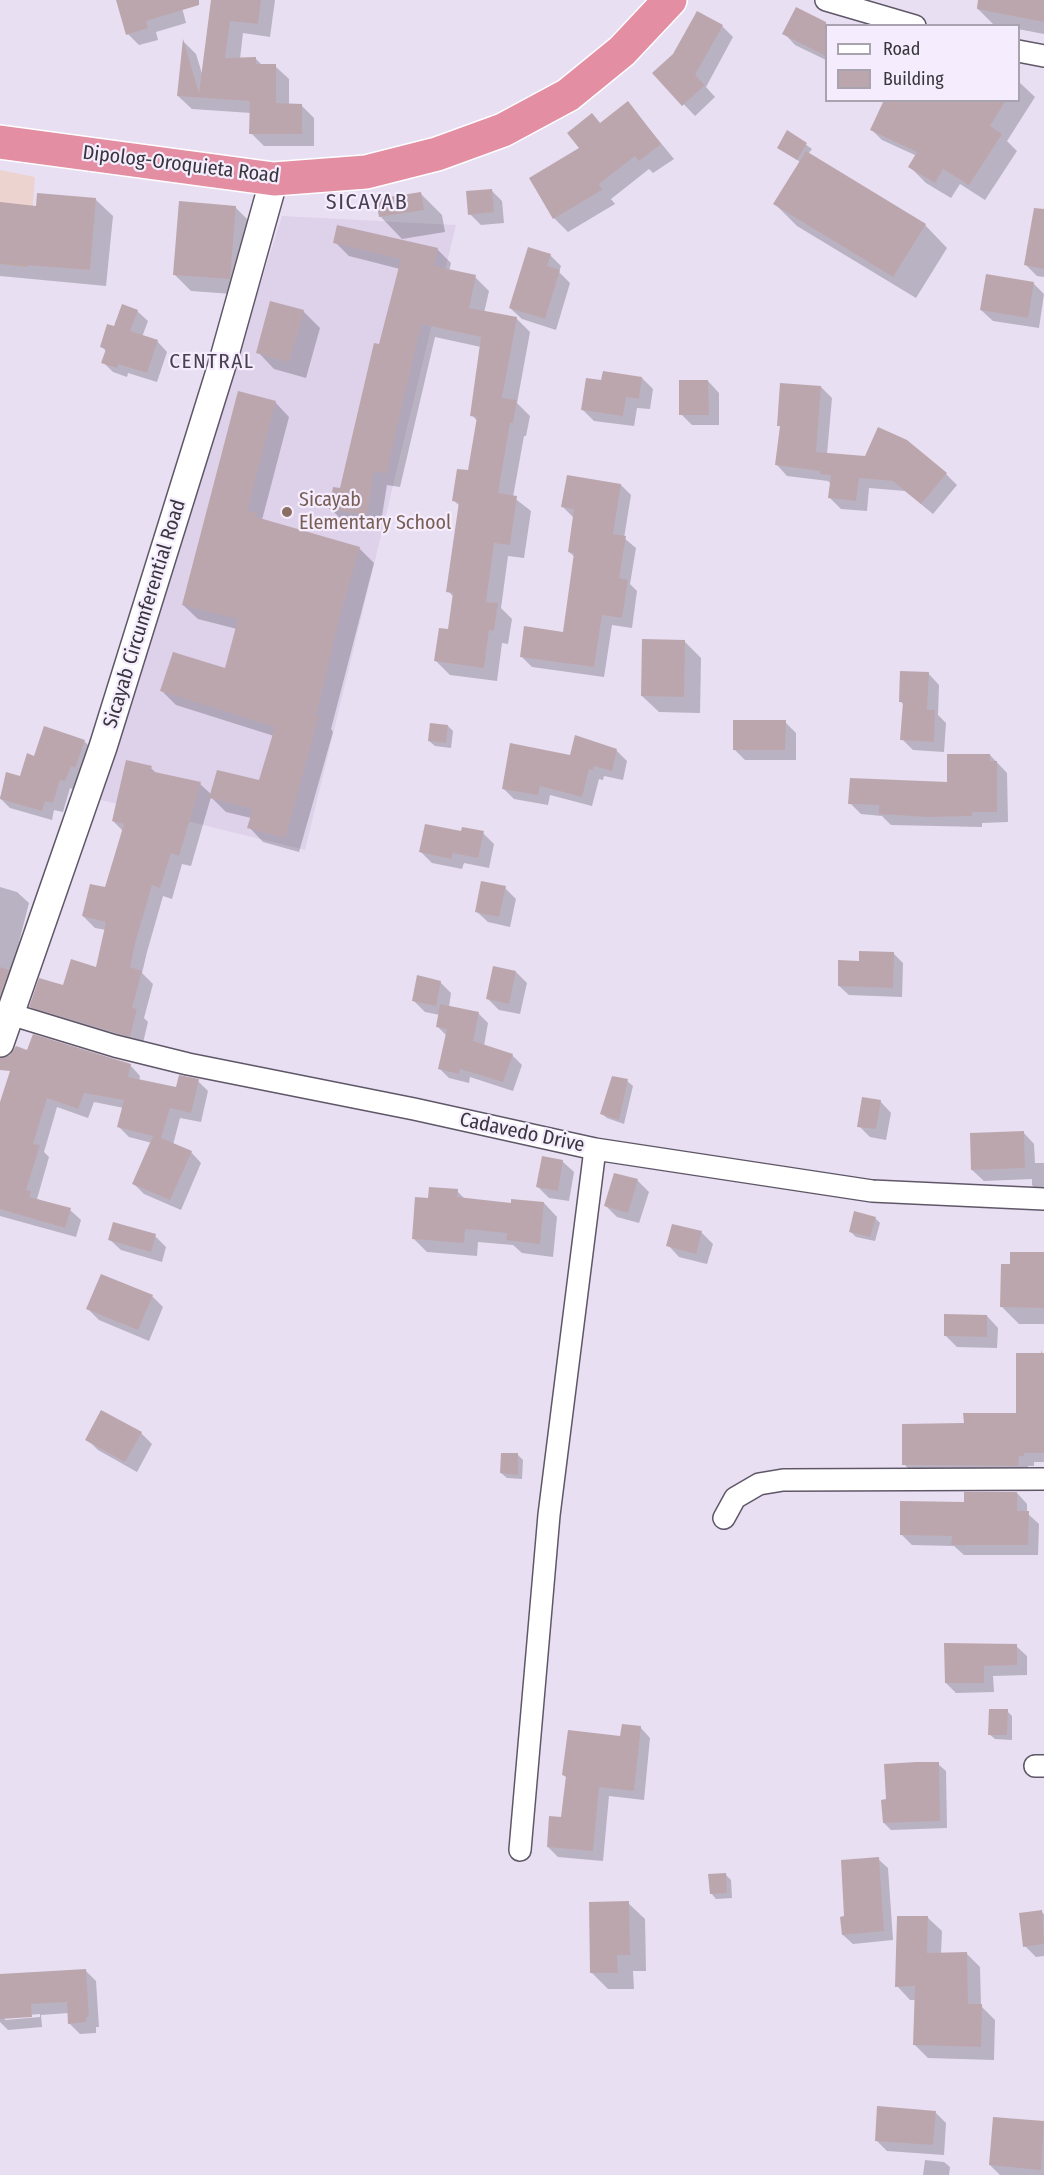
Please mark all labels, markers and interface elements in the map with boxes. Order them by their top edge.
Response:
legend [825,24,1020,102]
text: Road [883,38,920,60]
text: Building [883,68,944,90]
street label: Dipolog-Oroquieta Road [81,141,281,189]
district label: SICAYAB [326,190,408,216]
district label: CENTRAL [169,349,255,375]
place label: Sicayab Elementary School [299,488,451,535]
street label: Sicayab Circumferential Road [99,497,191,731]
marker: Sicayab Elementary School [280,505,294,519]
street label: Cadavedo Drive [457,1108,587,1158]

